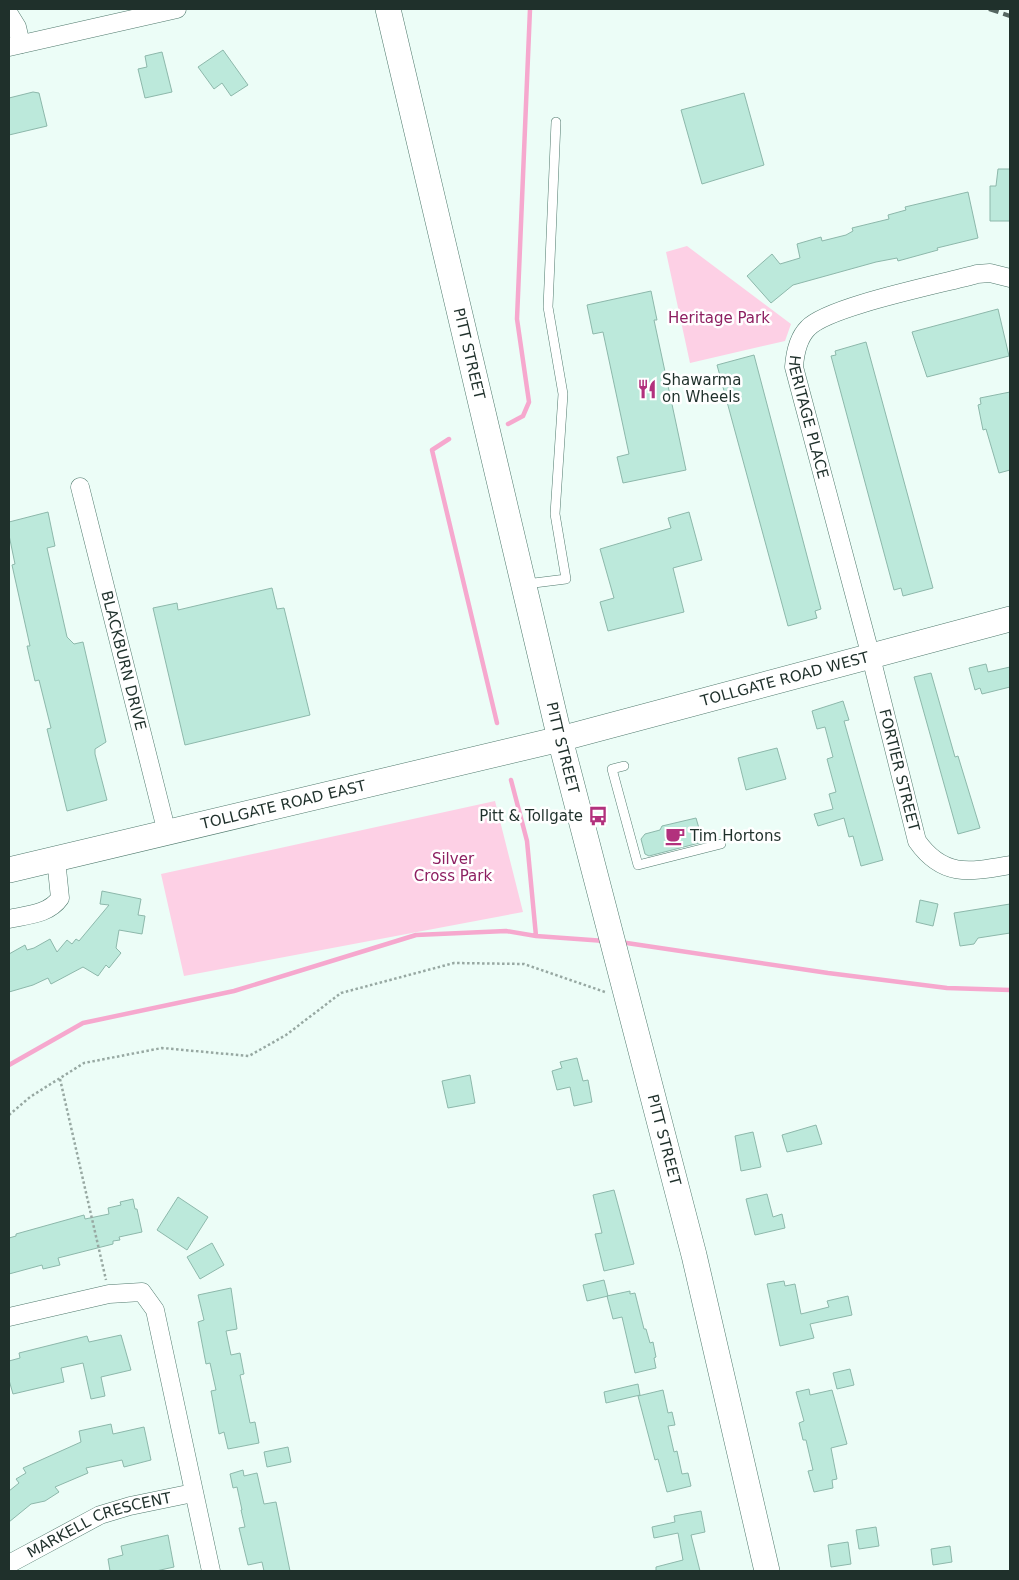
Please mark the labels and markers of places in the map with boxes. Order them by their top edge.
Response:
place label: Shawarma on Wheels [662,371,741,406]
restaurant icon: Shawarma on Wheels [636,378,658,400]
bus stop icon: Pitt & Tollgate [587,805,609,827]
place label: Pitt & Tollgate [479,807,583,825]
cafe icon: Tim Hortons [664,825,686,847]
place label: Tim Hortons [689,827,781,845]

